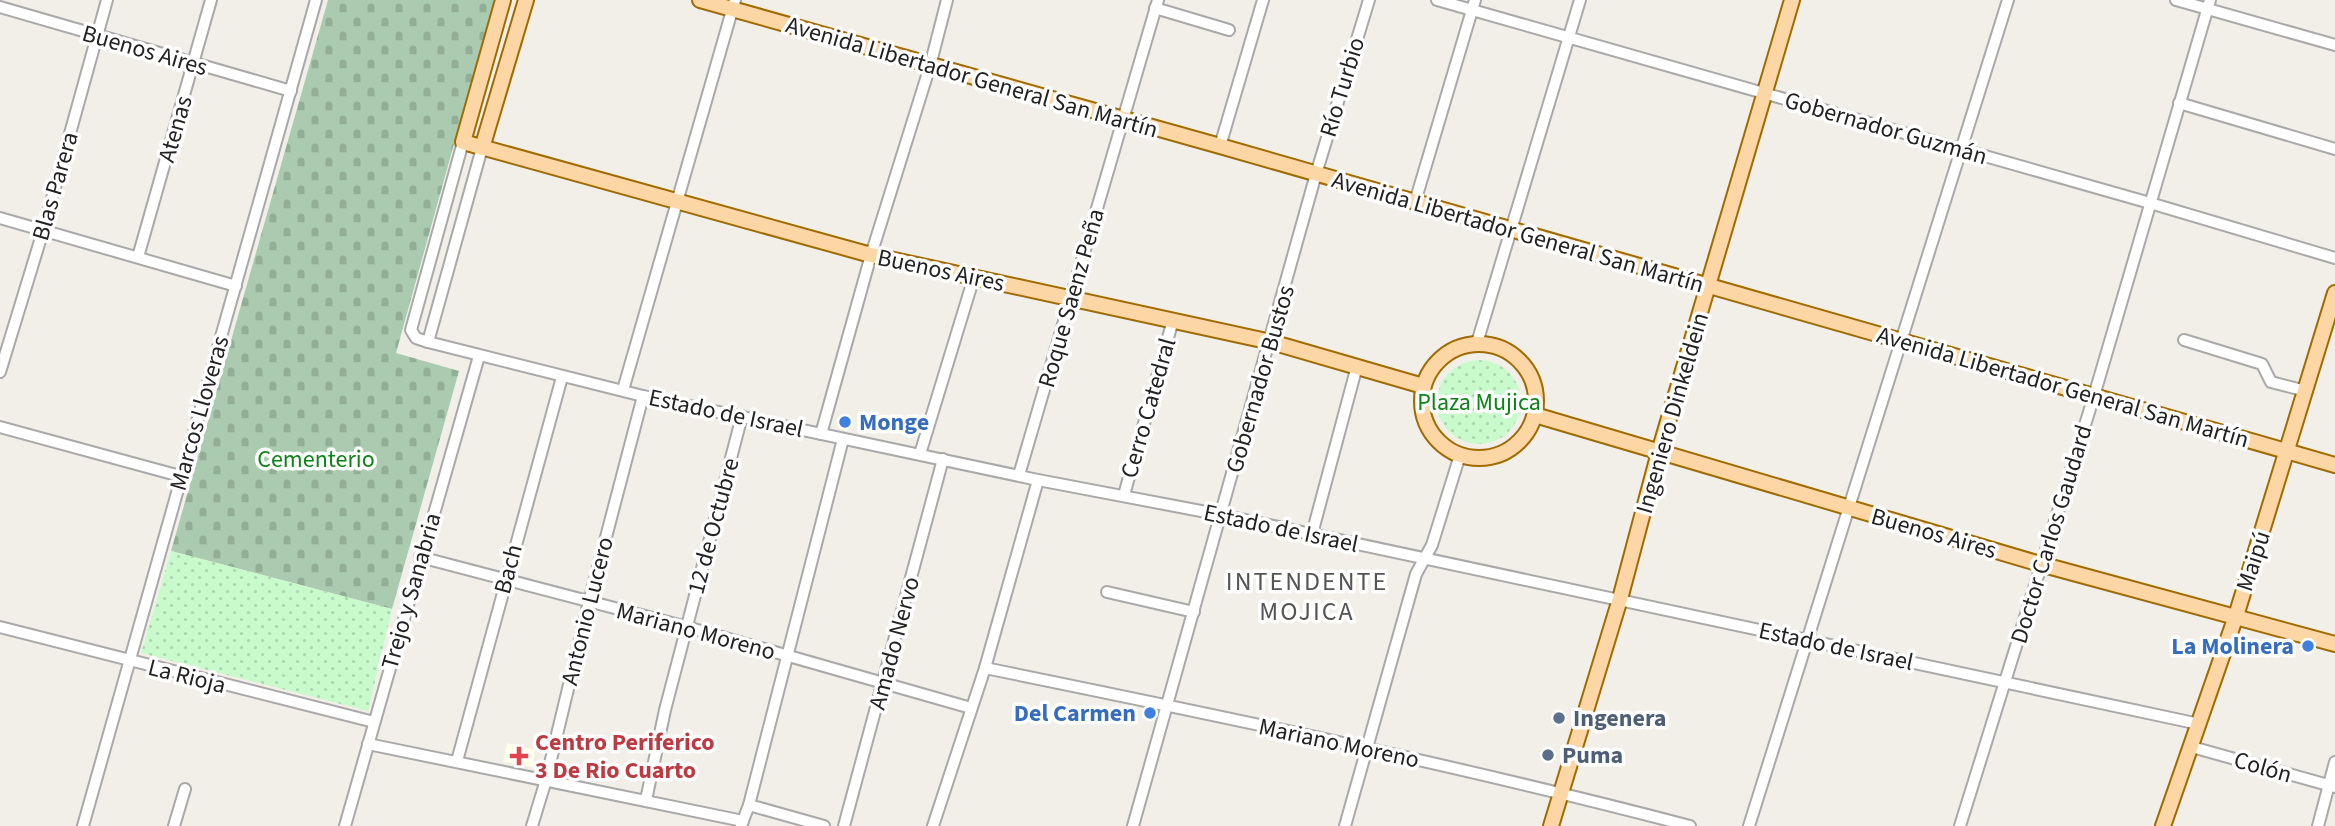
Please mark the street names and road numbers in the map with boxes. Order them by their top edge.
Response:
street label: Avenida Libertador General San Martín [782,7,1162,147]
street label: Buenos Aires [78,16,212,85]
street label: Río Turbio [1311,33,1374,141]
street label: Gobernador Guzmán [1780,83,1991,174]
street label: Atenas [149,92,202,166]
street label: Blas Parera [23,128,88,245]
street label: Avenida Libertador General San Martín [1328,162,1708,302]
street label: Roque Saenz Peña [1029,205,1114,392]
street label: Buenos Aires [874,240,1008,301]
street label: Gobernador Bustos [1217,281,1304,477]
street label: Ingeniero Dinkeldein [1627,309,1718,518]
street label: Avenida Libertador General San Martín [1873,317,2253,457]
street label: Marcos Lloveras [161,332,238,495]
street label: Cerro Catedral [1112,334,1185,482]
street label: Estado de Israel [645,380,806,447]
street label: Doctor Carlos Gaudard [2002,420,2101,648]
street label: 12 de Octubre [678,454,748,598]
street label: Estado de Israel [1200,495,1361,562]
street label: Buenos Aires [1867,499,2001,568]
street label: Trejo y Sanabria [372,509,451,673]
street label: Maipú [2227,526,2280,596]
street label: Antonio Lucero [552,533,623,689]
street label: Bach [485,540,532,598]
street label: Amado Nervo [860,573,929,714]
street label: Mariano Moreno [612,593,779,670]
street label: Estado de Israel [1755,613,1916,680]
street label: La Rioja [144,650,230,703]
street label: Mariano Moreno [1255,709,1422,778]
street label: Colón [2230,743,2296,792]

